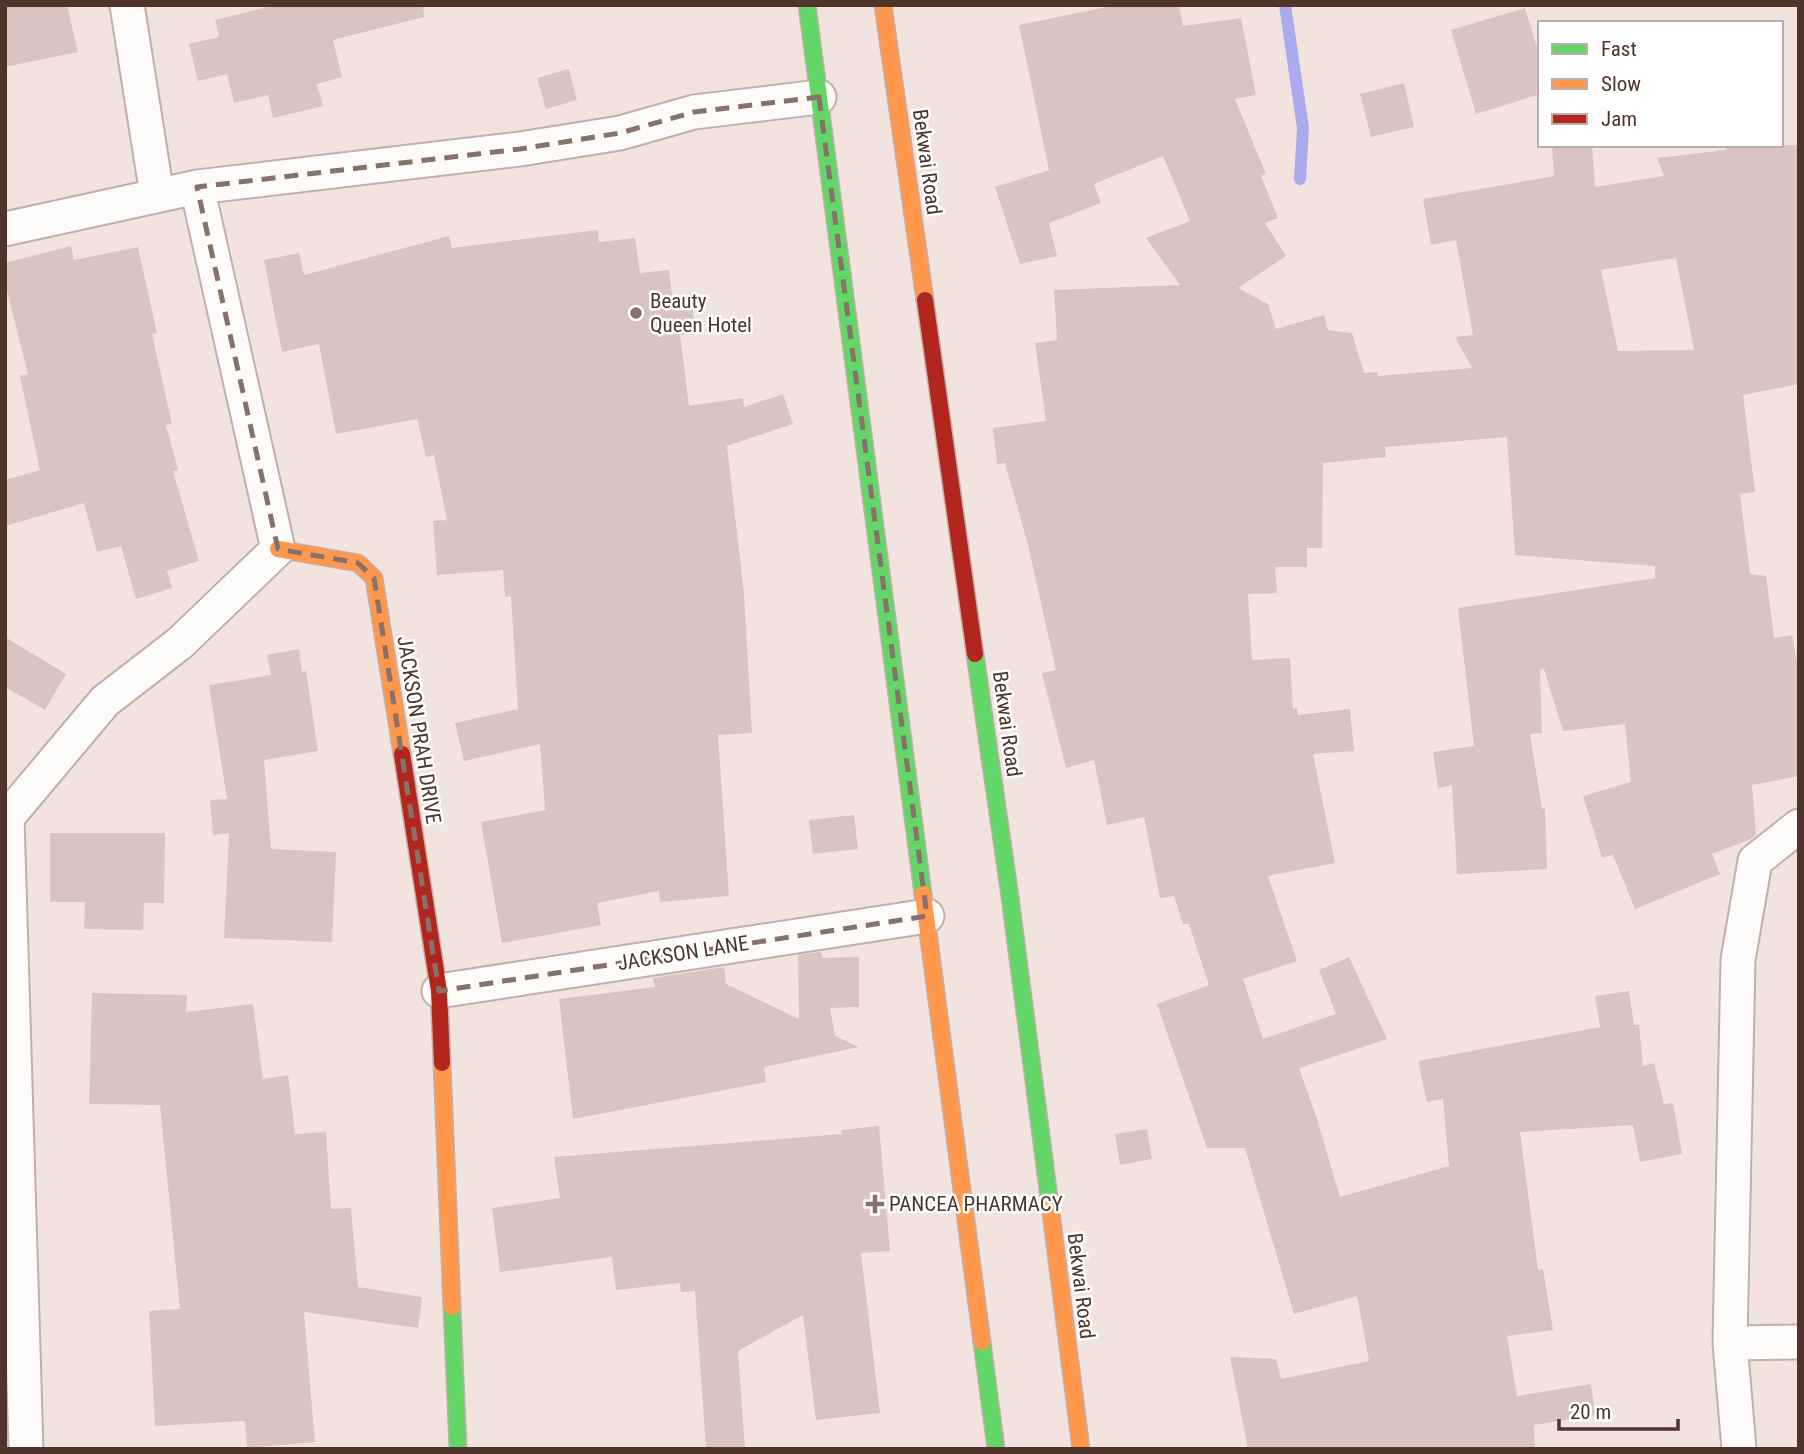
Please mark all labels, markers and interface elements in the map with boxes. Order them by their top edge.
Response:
legend [1538,21,1783,147]
text: Fast [1601,37,1637,61]
text: Slow [1601,72,1641,96]
text: Jam [1601,107,1637,131]
street label: Bekwai Road [908,108,946,216]
place label: Beauty Queen Hotel [650,289,752,337]
marker: Beauty Queen Hotel [628,305,644,321]
street label: JACKSON PRAH DRIVE [392,634,446,826]
street label: Bekwai Road [988,670,1026,778]
street label: JACKSON LANE [616,931,750,975]
place label: PANCEA PHARMACY [889,1192,1063,1216]
marker: PANCEA PHARMACY [867,1196,883,1212]
street label: Bekwai Road [1063,1232,1099,1340]
scale bar [1559,1388,1678,1432]
text: 20 m [1570,1400,1611,1424]

